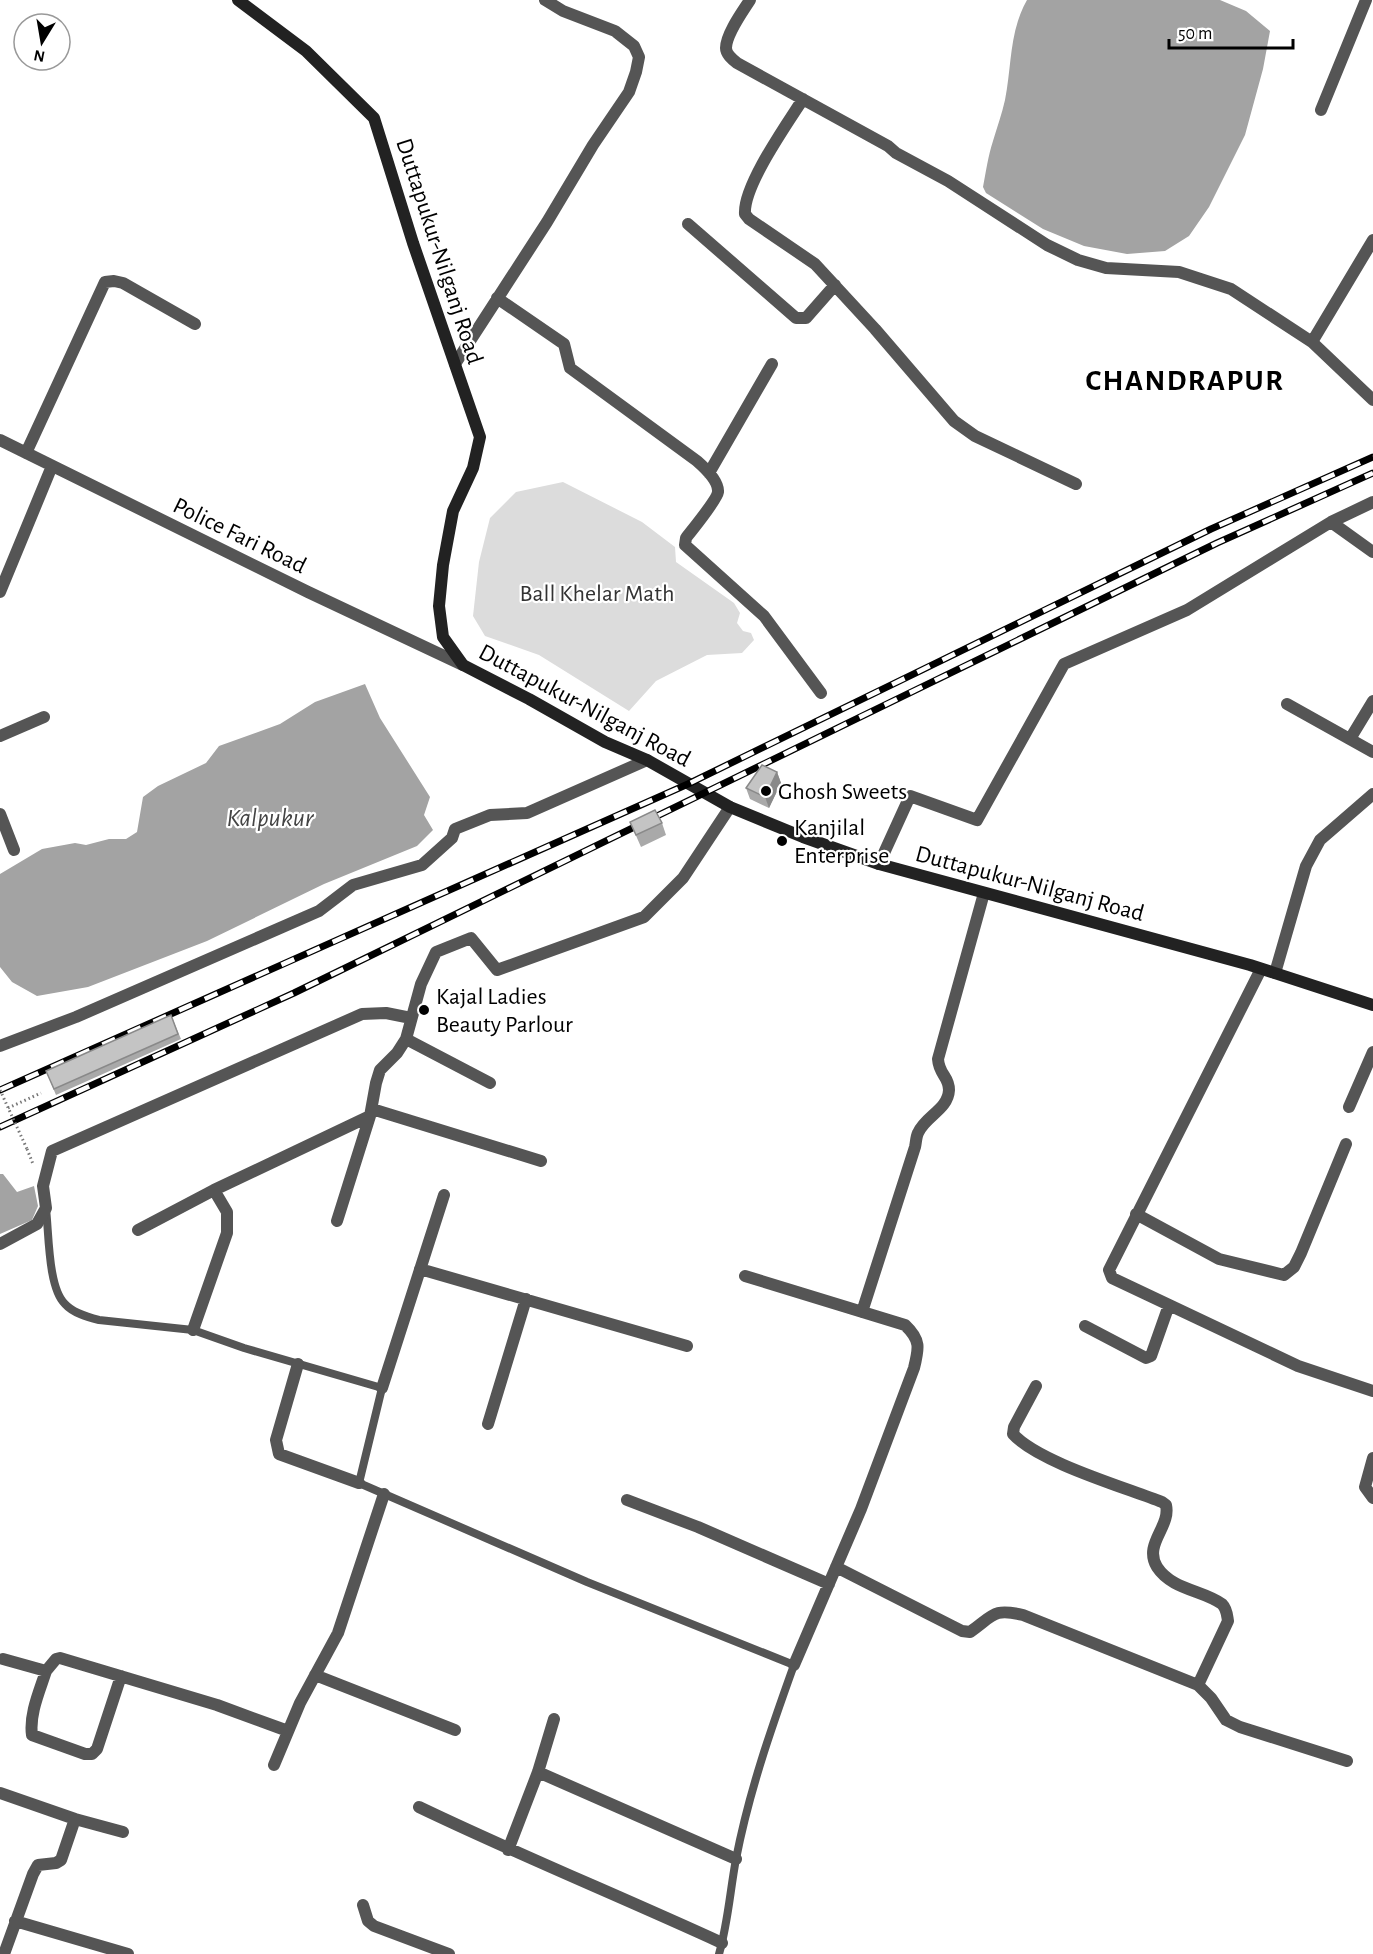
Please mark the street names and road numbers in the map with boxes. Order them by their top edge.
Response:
street label: Duttapukur-Nilganj Road [391,135,487,367]
street label: Police Fari Road [169,493,310,578]
street label: Duttapukur-Nilganj Road [475,640,694,772]
street label: Duttapukur-Nilganj Road [913,842,1147,926]

